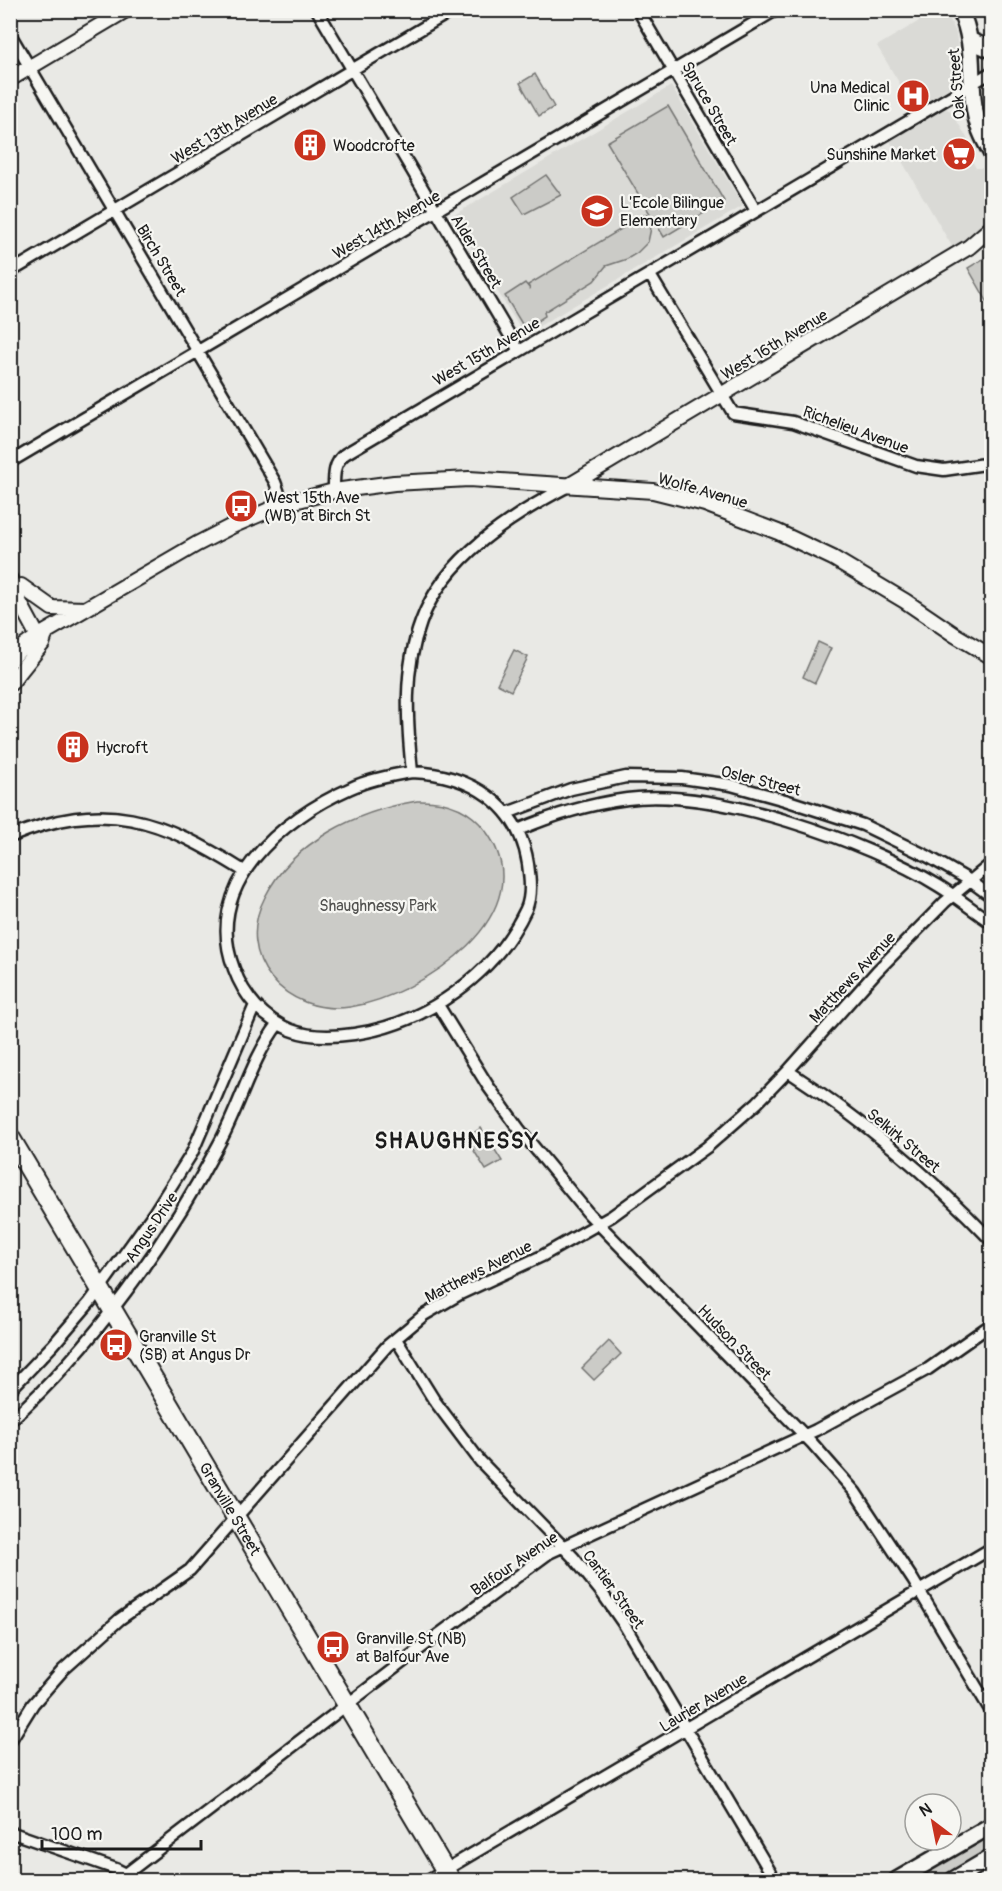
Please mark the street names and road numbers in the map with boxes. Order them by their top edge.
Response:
street label: Oak Street [944,47,970,120]
street label: Spruce Street [677,58,741,149]
street label: West 13th Avenue [168,89,281,168]
street label: West 14th Avenue [329,186,444,264]
street label: Alder Street [446,211,506,293]
street label: Birch Street [132,221,191,300]
street label: West 16th Avenue [718,305,832,385]
street label: West 15th Avenue [429,313,544,391]
street label: Richelieu Avenue [800,402,911,458]
street label: Wolfe Avenue [656,469,750,513]
street label: Osler Street [719,761,803,801]
street label: Matthews Avenue [805,928,900,1027]
street label: Selkirk Street [863,1104,945,1178]
street label: Angus Drive [121,1189,183,1266]
street label: Matthews Avenue [422,1236,535,1307]
street label: Hudson Street [693,1301,776,1385]
street label: Granville Street [194,1459,265,1560]
street label: Balfour Avenue [467,1527,562,1600]
street label: Cartier Street [578,1546,649,1633]
street label: Laurier Avenue [656,1669,751,1737]

